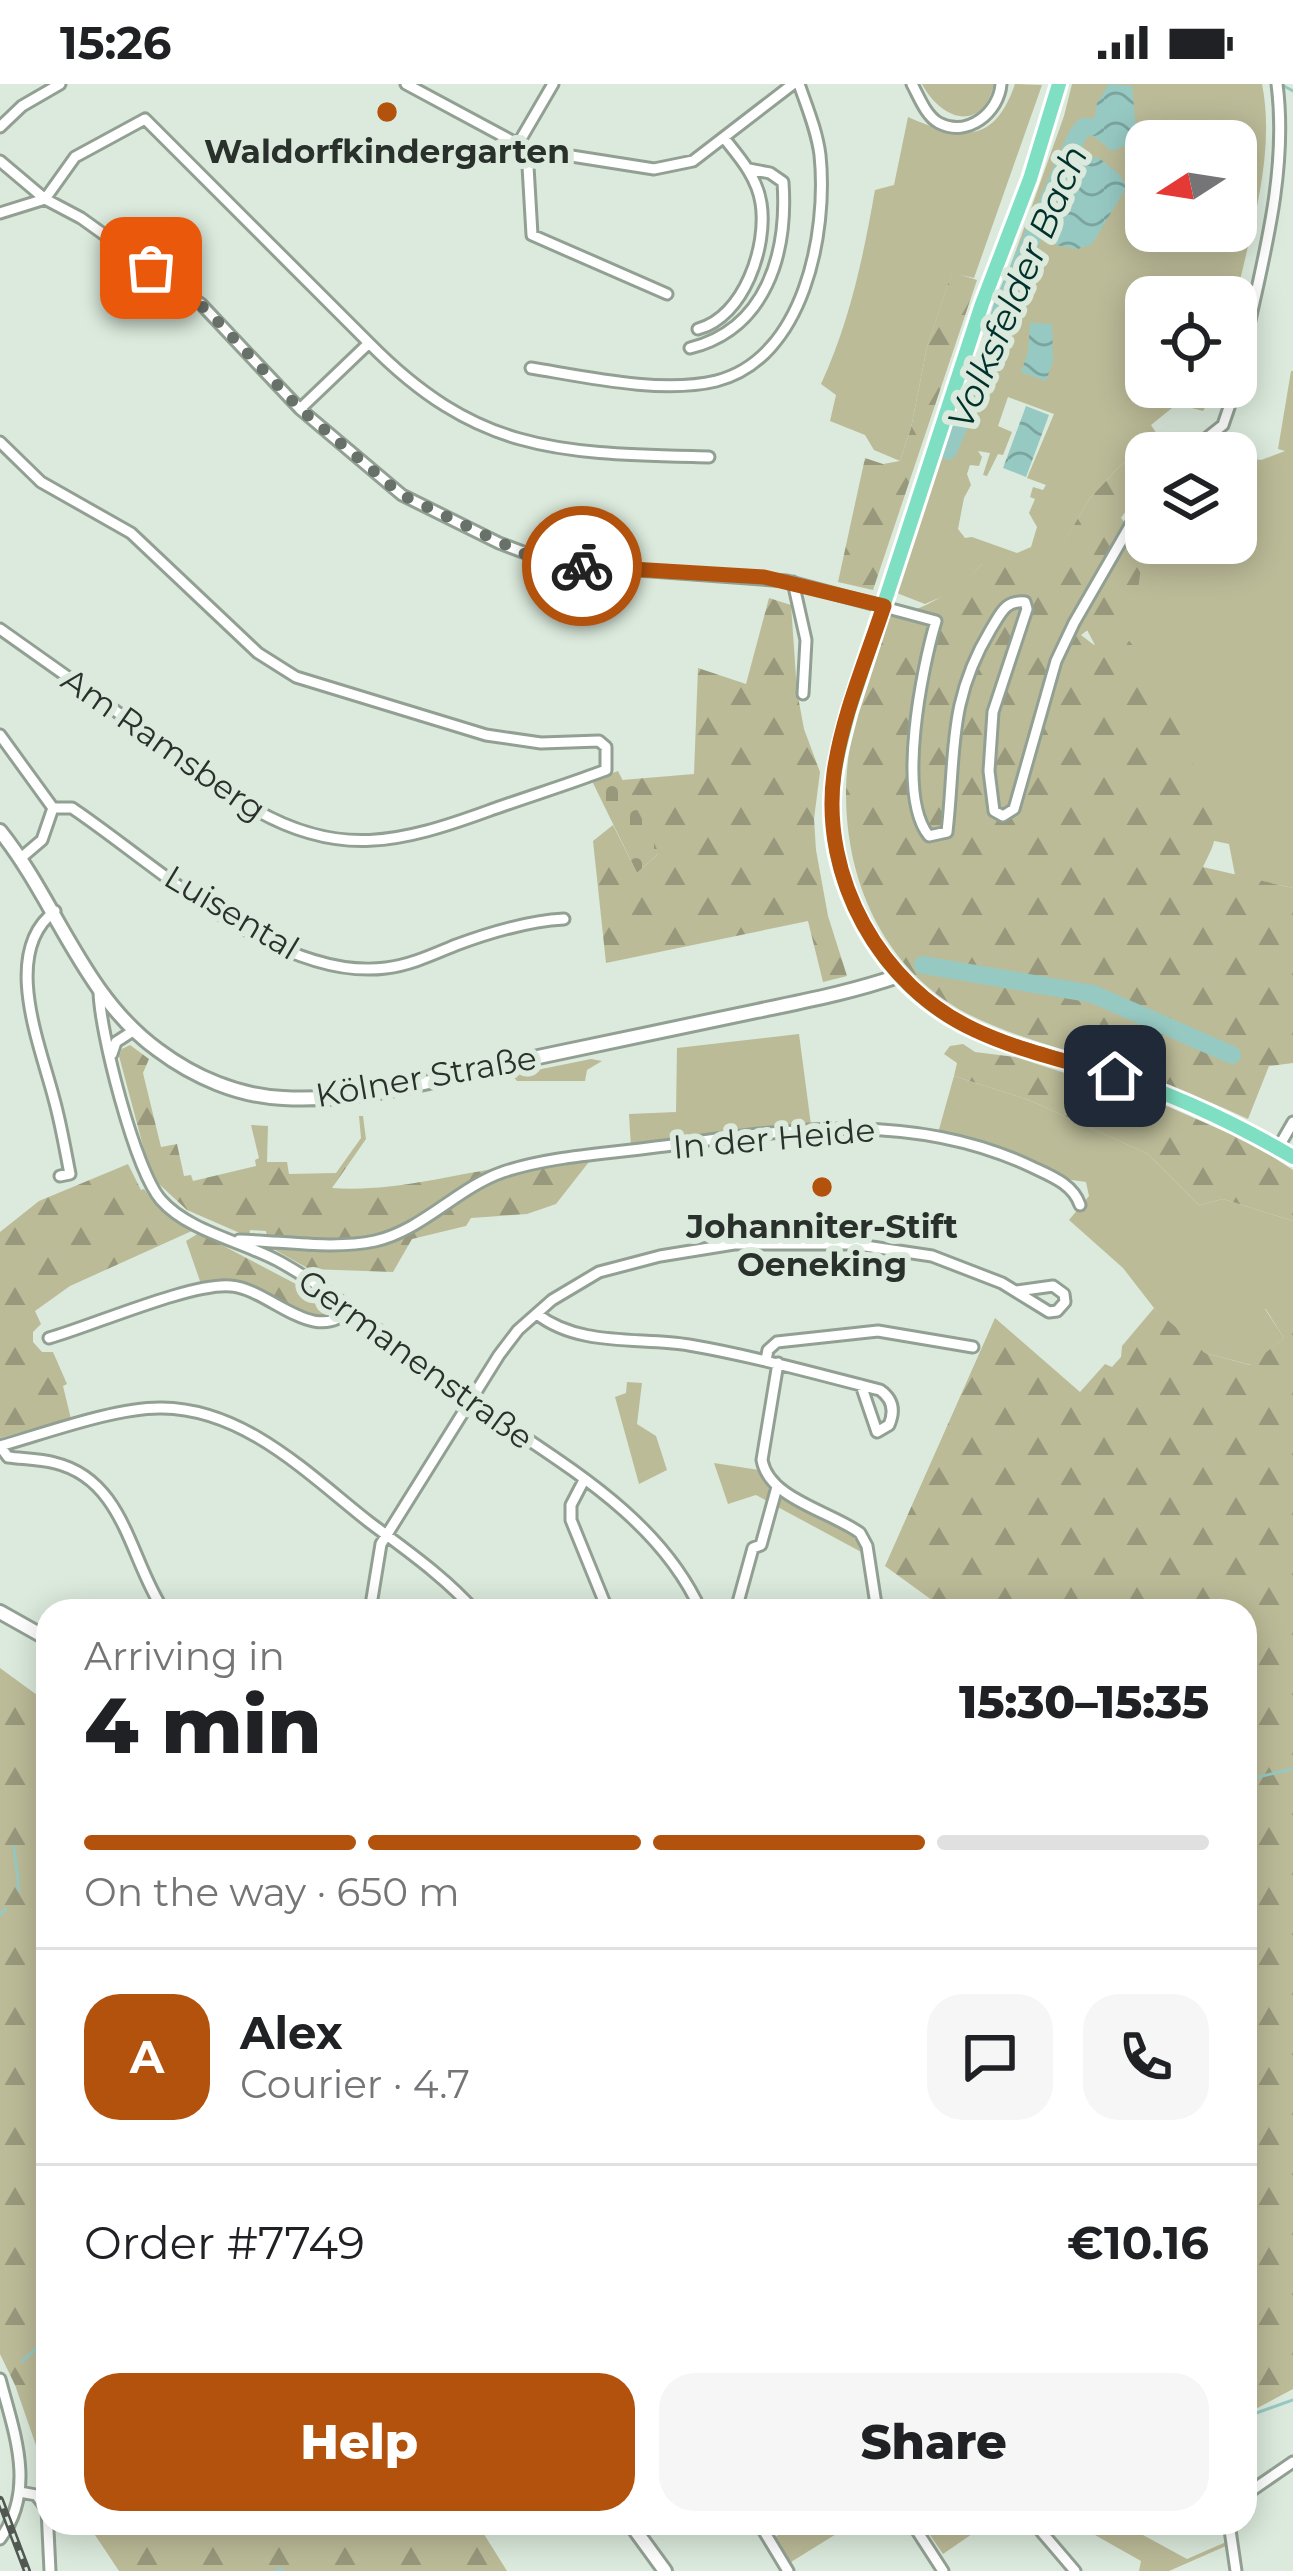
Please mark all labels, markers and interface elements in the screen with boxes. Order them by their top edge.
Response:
text: 15:26 [60,15,171,70]
marker: Waldorfkindergarten [374,99,400,125]
north arrow [1125,120,1257,252]
map controls [1125,120,1257,564]
place label: Waldorfkindergarten [204,131,570,171]
water label: Volksfelder Bach [938,139,1096,435]
pin [100,217,202,319]
icon: bag [118,235,184,301]
button: locate [1125,276,1257,408]
button: layers [1125,432,1257,564]
courier [522,506,642,626]
icon: bike [549,533,615,599]
street label: Am Ramsberg [55,659,273,829]
street label: Luisental [158,856,306,968]
pin [1064,1025,1166,1127]
street label: Kölner Straße [313,1037,539,1115]
icon: home [1082,1043,1148,1109]
street label: In der Heide [671,1109,877,1167]
marker: Johanniter-Stift Oeneking [809,1174,835,1200]
place label: Johanniter-Stift Oeneking [685,1206,958,1284]
street label: Germanenstraße [291,1260,541,1458]
text: Arriving in [84,1632,285,1680]
text: 15:30–15:35 [959,1674,1209,1729]
text: 4 min [84,1677,322,1773]
text: On the way · 650 m [84,1868,460,1916]
button: chat [927,1994,1053,2120]
button: phone [1083,1994,1209,2120]
text: Alex [240,2005,343,2060]
text: A [130,2029,164,2084]
text: Courier · 4.7 [240,2060,470,2108]
text: Order #7749 [84,2215,365,2270]
text: €10.16 [1067,2215,1209,2270]
button: Help [84,2373,635,2511]
button: Share [659,2373,1209,2511]

